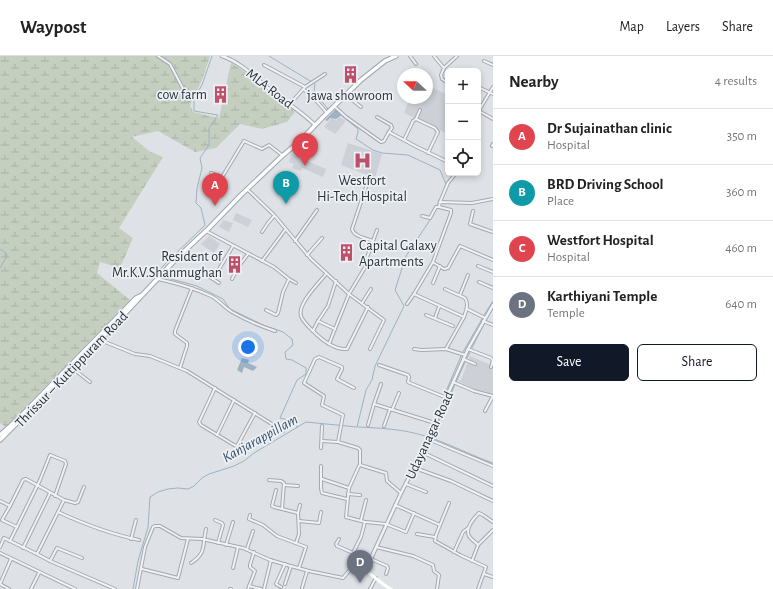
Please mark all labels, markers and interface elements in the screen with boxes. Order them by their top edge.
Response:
text: Waypost [20,18,87,37]
text: Map [619,20,644,34]
text: Layers [666,20,700,34]
text: Share [722,20,753,34]
building icon: jawa showroom [340,65,360,85]
street label: MLA Road [243,66,295,111]
north arrow [397,68,433,104]
map controls [445,68,481,176]
button: + [445,68,481,104]
text: Nearby [509,73,559,90]
text: 4 results [715,75,757,88]
building icon: cow farm [210,84,230,104]
place label: cow farm [157,88,207,102]
place label: jawa showroom [307,89,393,103]
button: − [445,104,481,140]
text: Dr Sujainathan clinic [547,121,672,136]
text: A [518,130,526,143]
text: 350 m [727,130,757,143]
pin: C [292,133,318,166]
text: Hospital [547,139,590,152]
button: locate [445,140,481,176]
hospital icon: Westfort Hi-Tech Hospital [352,150,372,170]
pin: B [273,171,299,204]
pin: A [202,173,228,206]
place label: Westfort Hi-Tech Hospital [317,174,407,204]
text: BRD Driving School [547,177,664,192]
text: B [518,186,526,199]
text: 360 m [726,186,757,199]
text: Place [547,195,574,208]
text: Westfort Hospital [547,233,654,248]
place label: Capital Galaxy Apartments [359,239,437,269]
text: C [519,242,525,255]
text: 460 m [725,242,757,255]
building icon: Capital Galaxy Apartments [336,243,356,263]
place label: Resident of Mr.K.V.Shanmughan [112,250,223,280]
text: Hospital [547,251,590,264]
building icon: Resident of Mr.K.V.Shanmughan [225,254,245,274]
text: Karthiyani Temple [547,289,657,304]
text: D [518,298,526,311]
text: 640 m [725,298,757,311]
text: Temple [547,307,585,320]
street label: Thrissur – Kuttippuram Road [13,309,131,430]
your location [238,337,258,357]
button: Save [509,344,629,381]
button: Share [637,344,757,381]
street label: Udayanagar Road [403,389,456,482]
water label: Kanjarappillam [220,412,300,465]
pin: D [347,550,373,583]

